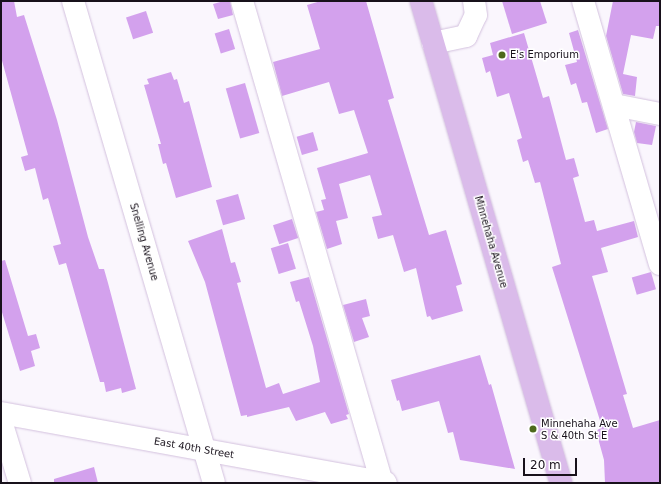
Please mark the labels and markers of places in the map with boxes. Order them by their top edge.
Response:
place label: E's Emporium [510,49,579,61]
marker: E's Emporium [497,50,507,60]
place label: Minnehaha Ave S & 40th St E [541,417,618,440]
marker: Minnehaha Ave S & 40th St E [528,424,538,434]

